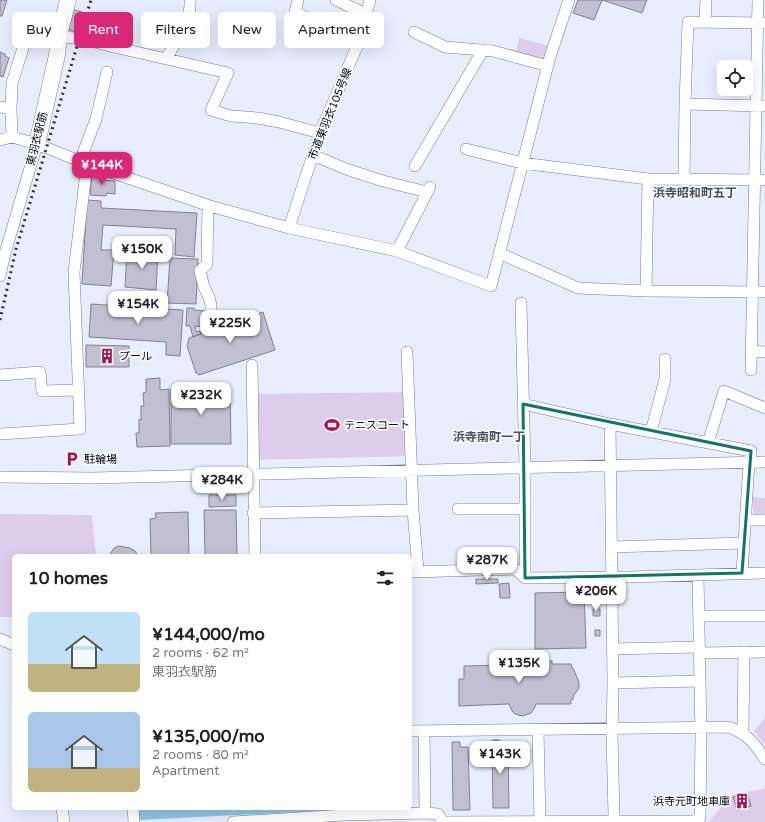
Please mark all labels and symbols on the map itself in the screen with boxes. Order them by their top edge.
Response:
street label: 市道東羽衣105号線 [306,66,354,162]
street label: 東羽衣駅筋 [24,111,50,167]
pin: ¥144K [74,152,130,186]
district label: 浜寺昭和町五丁 [653,186,737,200]
pin: ¥150K [114,236,170,270]
pin: ¥154K [110,291,166,325]
pin: ¥225K [202,310,258,344]
building icon: プール [98,347,116,365]
place label: プール [119,350,152,363]
pin: ¥232K [173,382,229,416]
sports icon: テニスコート [323,416,341,434]
place label: テニスコート [344,419,410,432]
district label: 浜寺南町一丁 [453,430,525,444]
parking icon: 駐輪場 [63,450,81,468]
place label: 駐輪場 [84,453,117,466]
pin: ¥284K [194,467,250,501]
pin: ¥287K [459,547,515,581]
pin: ¥206K [568,578,624,612]
pin: ¥135K [491,650,547,684]
pin: ¥143K [472,741,528,775]
building icon: 浜寺元町地車庫 [733,792,751,810]
place label: 浜寺元町地車庫 [653,795,730,808]

